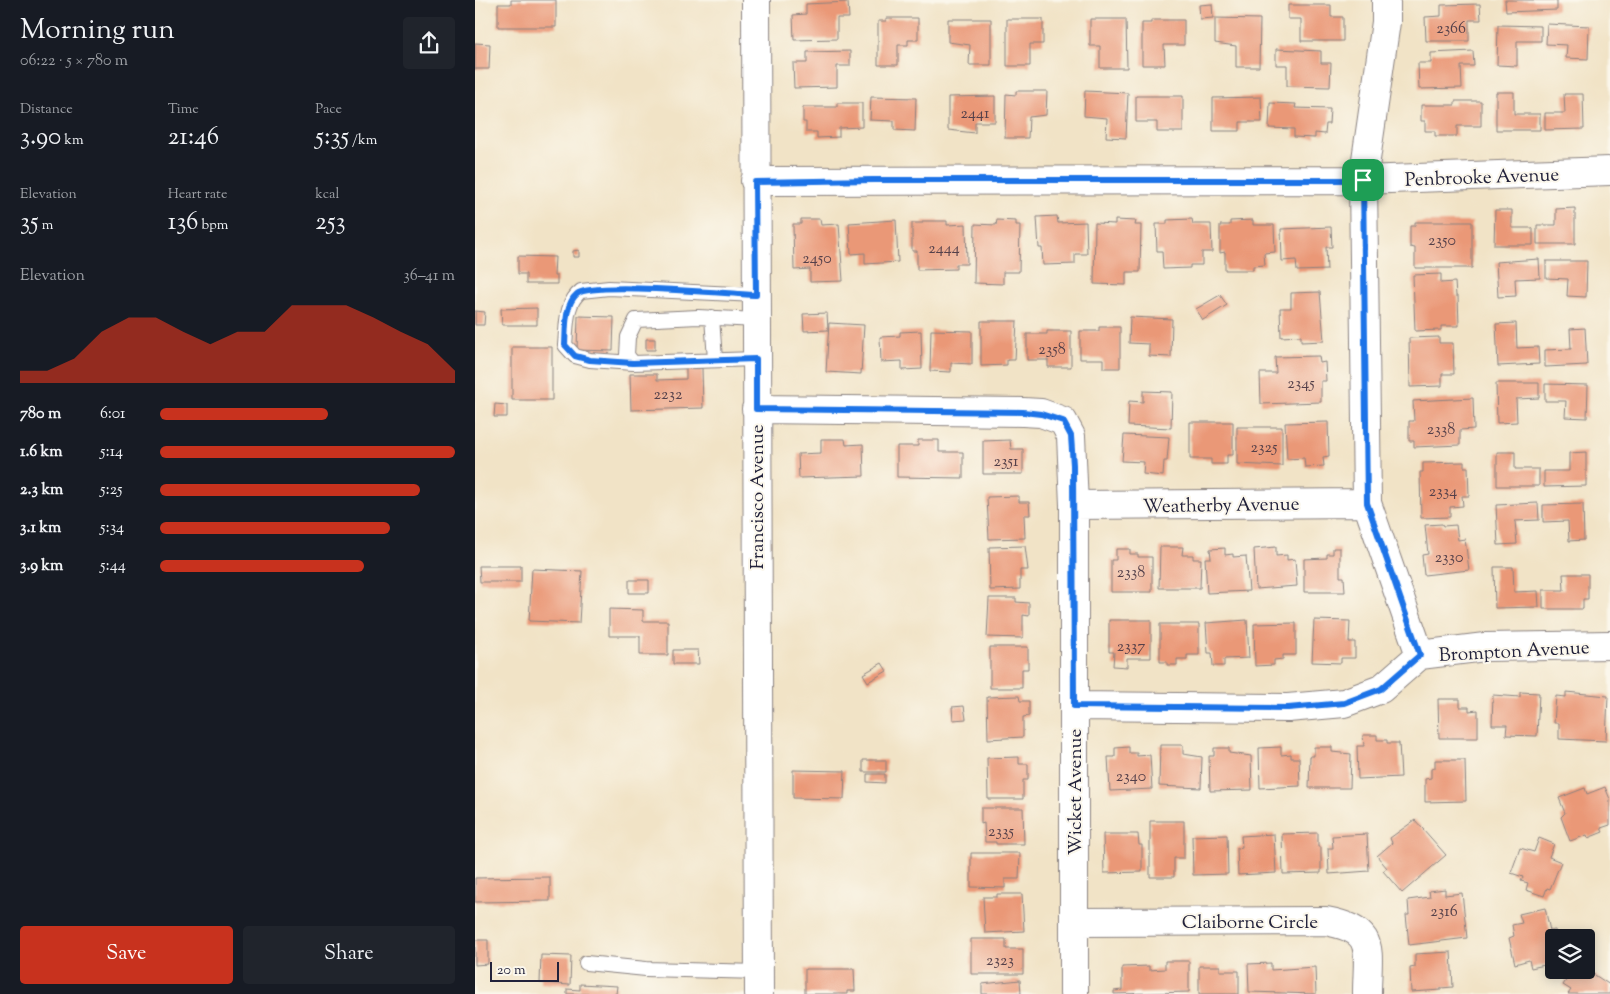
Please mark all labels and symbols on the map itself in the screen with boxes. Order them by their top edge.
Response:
house number: 2366 [1436,18,1466,41]
house number: 2441 [960,103,990,126]
pin [1342,159,1384,201]
street label: Penbrooke Avenue [1404,162,1560,195]
house number: 2350 [1428,230,1456,253]
house number: 2444 [928,238,960,261]
house number: 2450 [802,248,832,271]
house number: 2358 [1038,339,1066,362]
house number: 2345 [1287,373,1315,396]
house number: 2232 [654,384,683,407]
house number: 2338 [1427,419,1455,442]
street label: Francisco Avenue [745,424,772,570]
house number: 2325 [1251,437,1278,460]
house number: 2351 [994,451,1019,474]
house number: 2334 [1429,481,1457,504]
street label: Weatherby Avenue [1142,492,1300,521]
house number: 2330 [1435,547,1463,570]
house number: 2338 [1117,562,1145,585]
street label: Brompton Avenue [1438,635,1590,670]
house number: 2337 [1117,636,1145,659]
street label: Wicket Avenue [1063,729,1090,855]
house number: 2340 [1116,766,1146,789]
house number: 2335 [988,821,1014,844]
house number: 2316 [1430,901,1458,924]
street label: Claiborne Circle [1182,910,1318,937]
house number: 2323 [986,950,1014,973]
scale bar [490,959,559,982]

